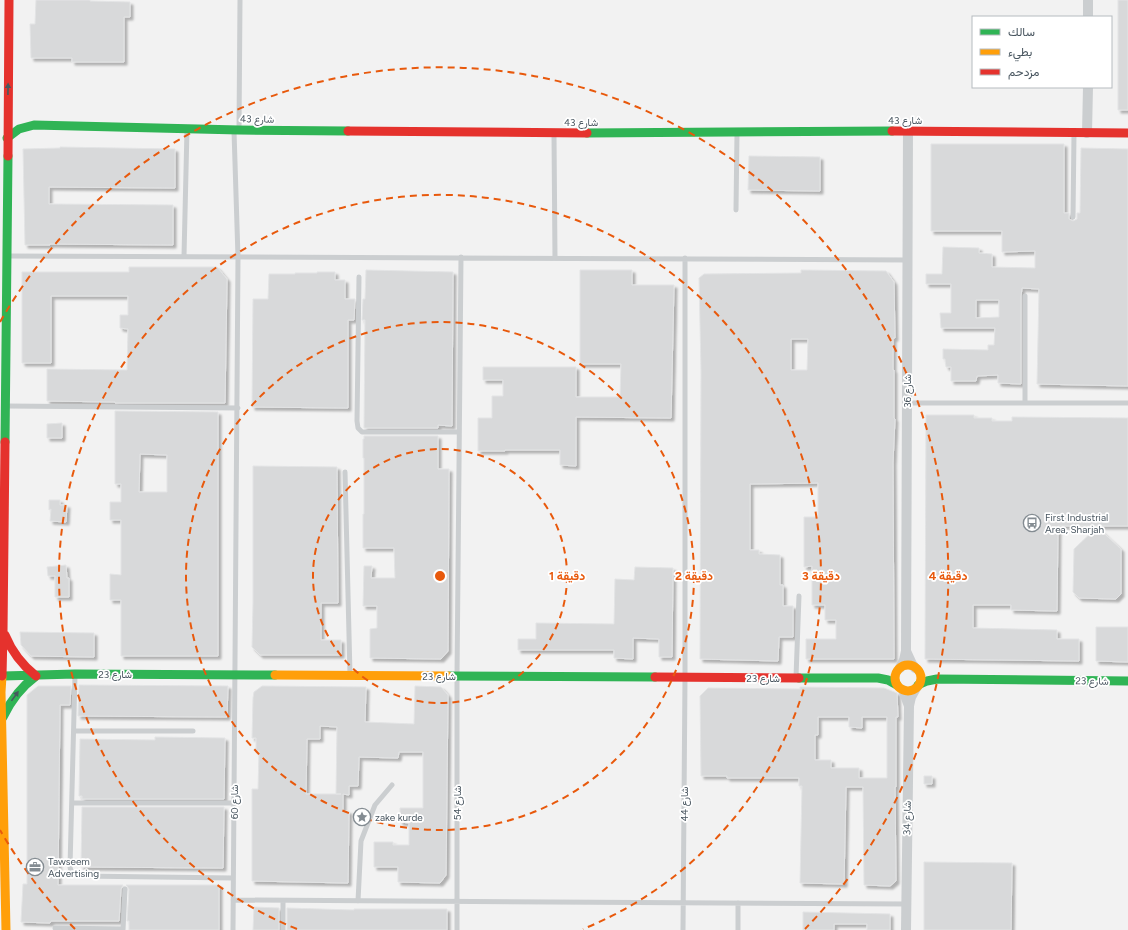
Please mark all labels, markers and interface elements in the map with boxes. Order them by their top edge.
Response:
legend [972,16,1112,88]
text: سالك [1008,25,1035,39]
text: بطيء [1008,45,1032,62]
text: مزدحم [1008,65,1039,80]
one-way arrow [4,83,11,95]
street label: شارع 43 [240,112,274,126]
street label: شارع 43 [888,114,922,127]
street label: شارع 43 [564,116,598,129]
street label: شارع 36 [901,374,914,408]
place label: First Industrial Area, Sharjah [1045,511,1108,536]
bus stop icon: First Industrial Area, Sharjah [1022,513,1042,533]
centre of rings [433,569,447,583]
text: 1 دقيقة [549,569,585,583]
text: 2 دقيقة [675,569,713,583]
text: 3 دقيقة [802,569,840,583]
text: 4 دقيقة [929,569,967,583]
street label: شارع 23 [98,668,132,681]
street label: شارع 23 [422,670,456,683]
street label: شارع 23 [746,672,780,685]
street label: شارع 23 [1075,674,1109,688]
one-way arrow [11,691,19,701]
street label: شارع 60 [228,785,241,819]
street label: شارع 54 [451,786,464,820]
street label: شارع 44 [678,786,691,822]
street label: شارع 34 [900,801,914,835]
place icon: zake kurde [352,807,372,827]
place label: zake kurde [375,811,423,824]
place label: Tawseem Advertising [48,855,99,880]
office icon: Tawseem Advertising [25,857,45,877]

